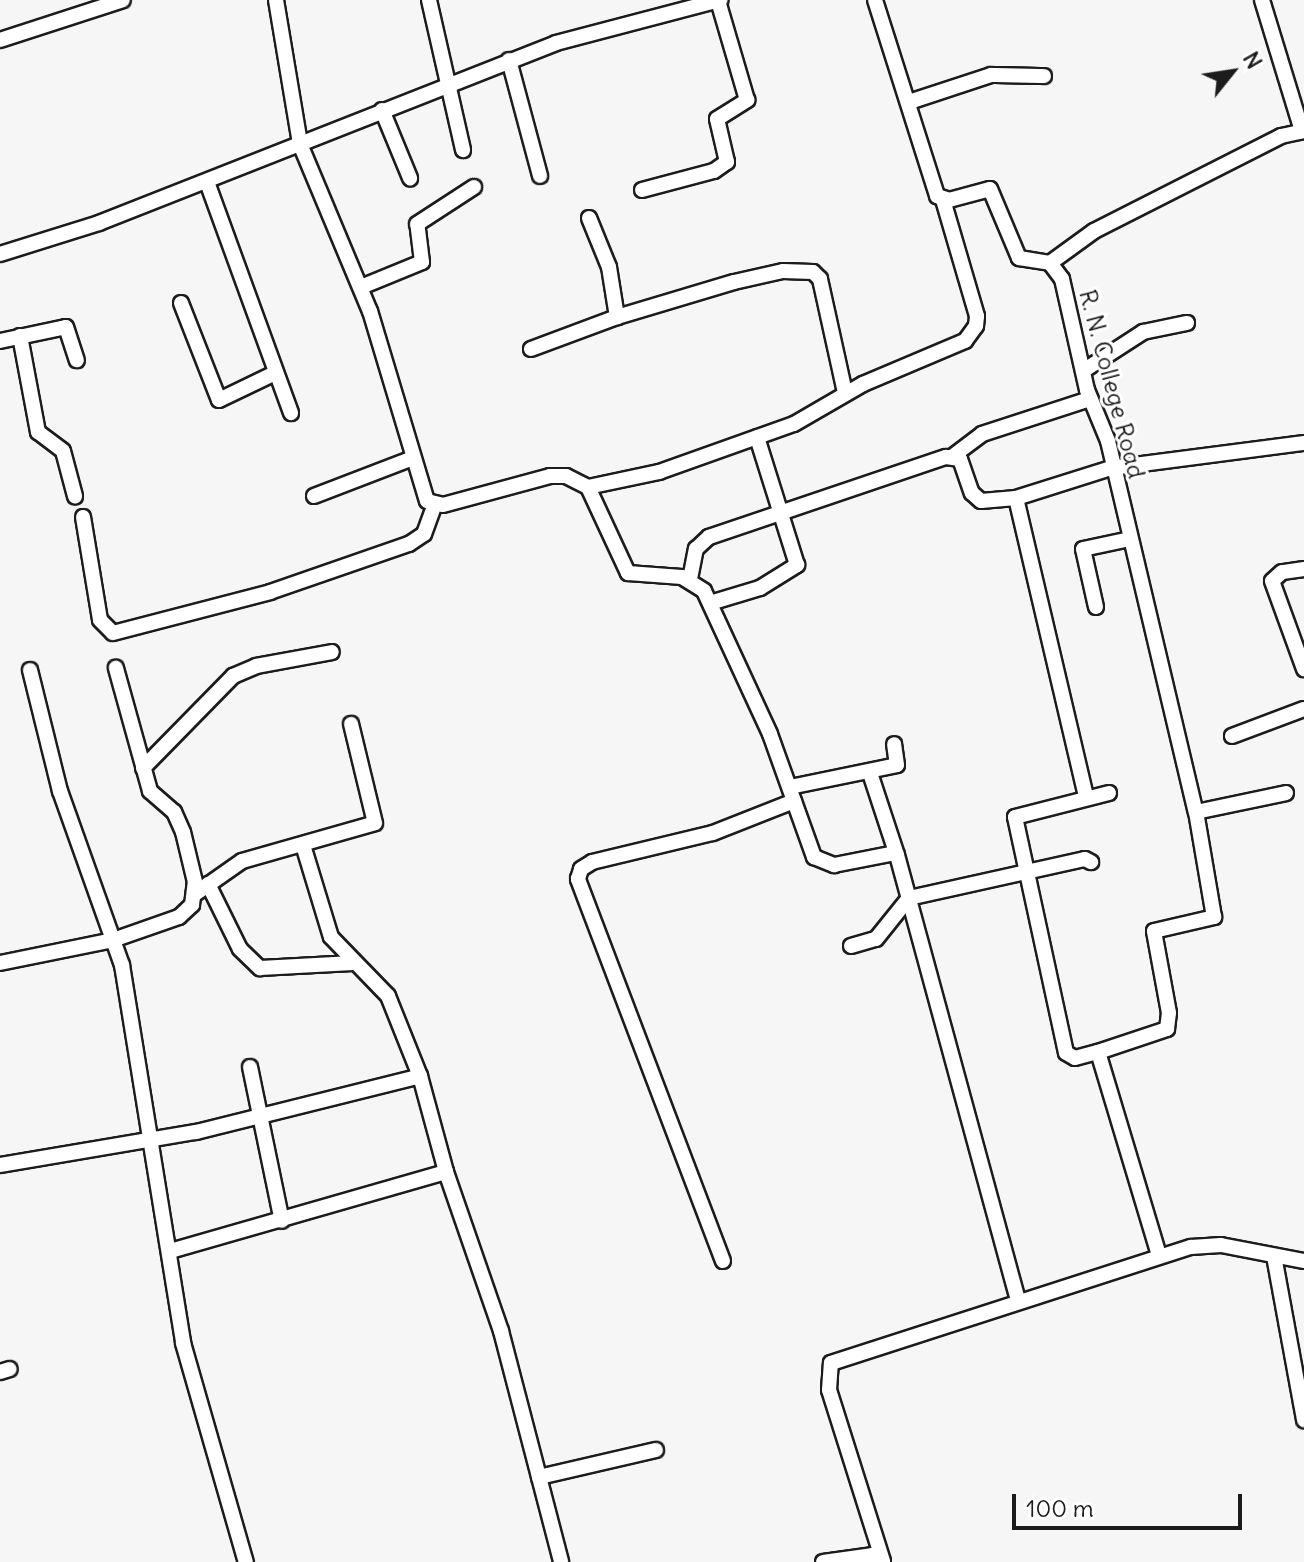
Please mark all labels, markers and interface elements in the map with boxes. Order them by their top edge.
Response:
north arrow [1192,32,1272,112]
text: N [1237,46,1269,74]
street label: R. N. College Road [1073,286,1151,482]
scale bar [1016,1478,1246,1528]
text: 100 m [1026,1493,1094,1523]

